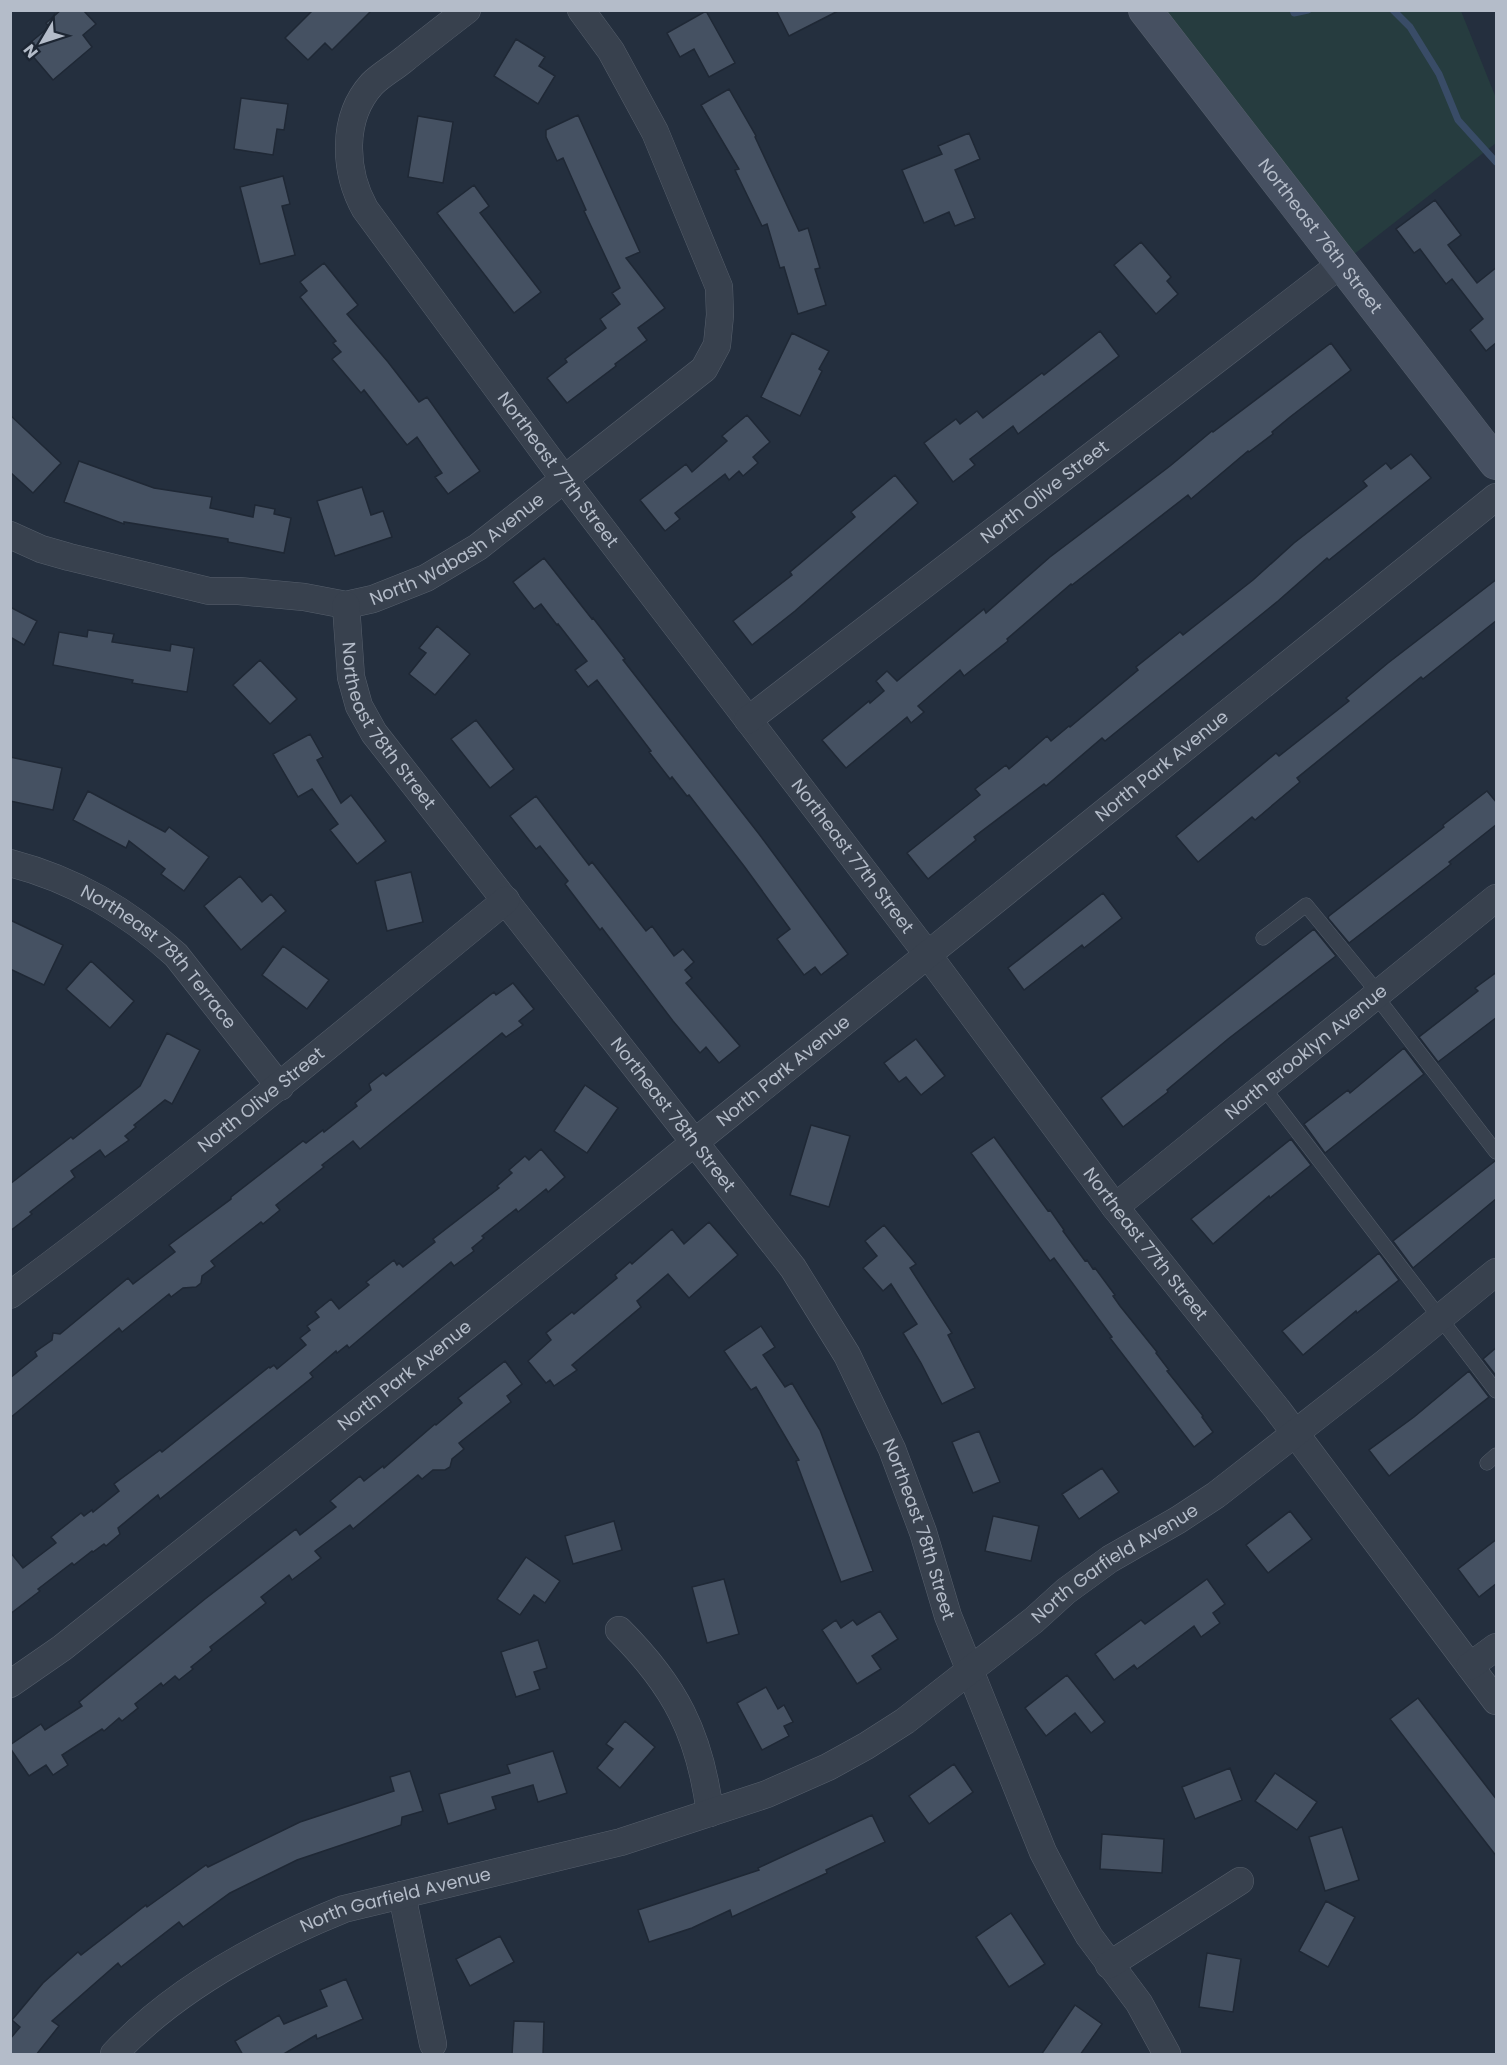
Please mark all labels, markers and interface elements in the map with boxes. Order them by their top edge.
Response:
north arrow [12,12,72,72]
text: N [18,39,43,63]
street label: Northeast 76th Street [1252,153,1389,319]
street label: Northeast 77th Street [492,386,625,552]
street label: North Olive Street [975,434,1114,549]
street label: North Wabash Avenue [366,487,549,611]
street label: Northeast 78th Street [337,641,442,814]
street label: North Park Avenue [1089,704,1234,827]
street label: Northeast 77th Street [786,773,920,938]
street label: Northeast 78th Terrace [77,878,243,1034]
street label: North Brooklyn Avenue [1219,978,1392,1125]
street label: North Park Avenue [711,1009,855,1132]
street label: Northeast 78th Street [605,1032,742,1197]
street label: North Olive Street [192,1041,329,1158]
street label: Northeast 77th Street [1078,1162,1214,1325]
street label: North Park Avenue [332,1314,477,1436]
street label: Northeast 78th Street [877,1434,961,1624]
street label: North Garfield Avenue [1026,1497,1203,1629]
street label: North Garfield Avenue [296,1861,493,1938]

